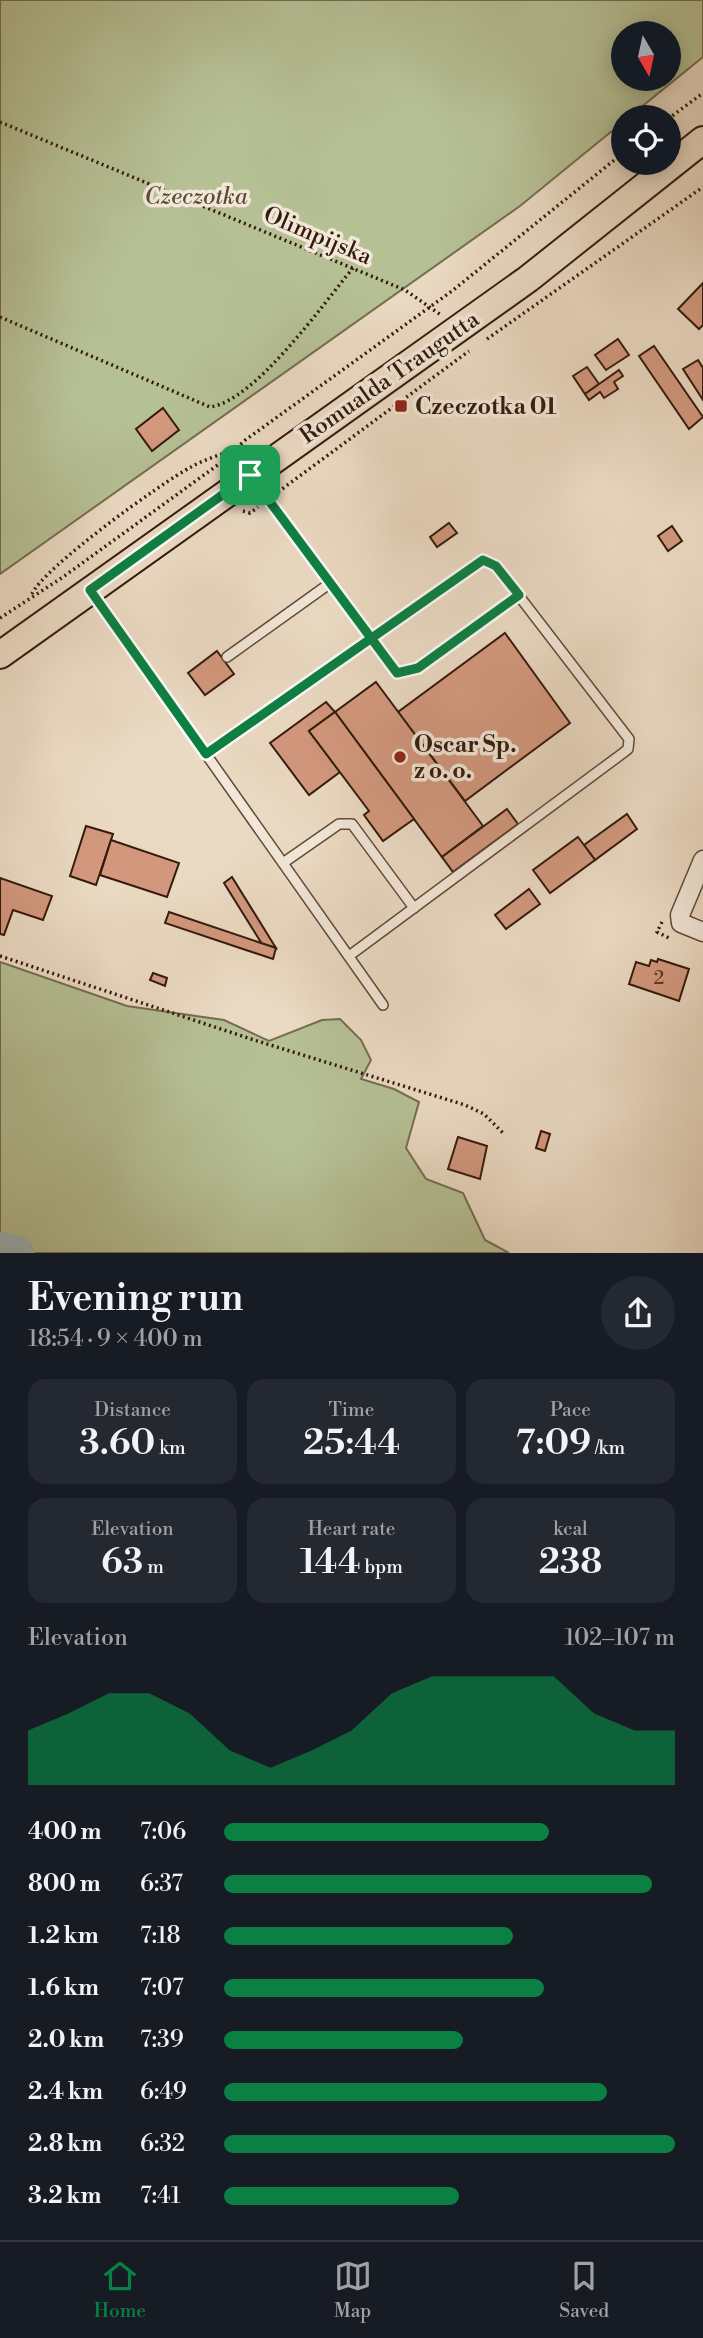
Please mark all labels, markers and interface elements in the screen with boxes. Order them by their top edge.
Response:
north arrow [611,21,681,91]
map controls [611,21,681,175]
button: locate [611,105,681,175]
park label: Czeczotka [145,183,248,211]
street label: Olimpijska [259,201,376,271]
street label: Romualda Traugutta [294,305,485,450]
place label: Czeczotka 01 [415,393,557,421]
marker: Czeczotka 01 [393,398,409,414]
pin [220,445,280,505]
icon: arrive [231,456,269,494]
place label: Oscar Sp. z o. o. [414,731,517,785]
marker: Oscar Sp. z o. o. [392,749,408,765]
house number: 2 [654,966,664,990]
text: Evening run [28,1275,243,1322]
button: share [601,1276,675,1350]
text: 18:54 · 9 × 400 m [28,1325,203,1353]
text: Distance [94,1398,171,1422]
text: Time [329,1398,374,1422]
text: Pace [550,1398,591,1422]
text: 3.60 [79,1422,155,1465]
text: 25:44 [303,1422,400,1465]
text: 7:09 [516,1422,591,1465]
text: km [155,1436,186,1460]
text: /km [591,1436,625,1460]
text: Elevation [91,1517,174,1541]
text: Heart rate [308,1517,395,1541]
text: kcal [553,1517,588,1541]
text: 63 [101,1541,143,1584]
text: 144 [300,1541,361,1584]
text: 238 [539,1541,602,1584]
text: m [143,1555,164,1579]
text: bpm [361,1555,403,1579]
text: Elevation [28,1624,128,1652]
text: 102–107 m [565,1624,675,1652]
text: 400 m [28,1818,101,1846]
text: 7:06 [140,1818,186,1846]
text: 800 m [28,1870,101,1898]
text: 6:37 [140,1870,183,1898]
text: 1.2 km [28,1922,99,1950]
text: 7:18 [140,1922,181,1950]
text: 1.6 km [28,1974,99,2002]
text: 7:07 [140,1974,184,2002]
text: 2.0 km [28,2026,104,2054]
text: 7:39 [140,2026,184,2054]
text: 2.4 km [28,2078,103,2106]
text: 6:49 [140,2078,187,2106]
text: 2.8 km [28,2130,102,2158]
text: 6:32 [140,2130,185,2158]
text: 3.2 km [28,2182,101,2210]
text: 7:41 [140,2182,181,2210]
tab: Home [94,2257,146,2323]
tab: Map [334,2257,372,2323]
tab: Saved [559,2257,609,2323]

